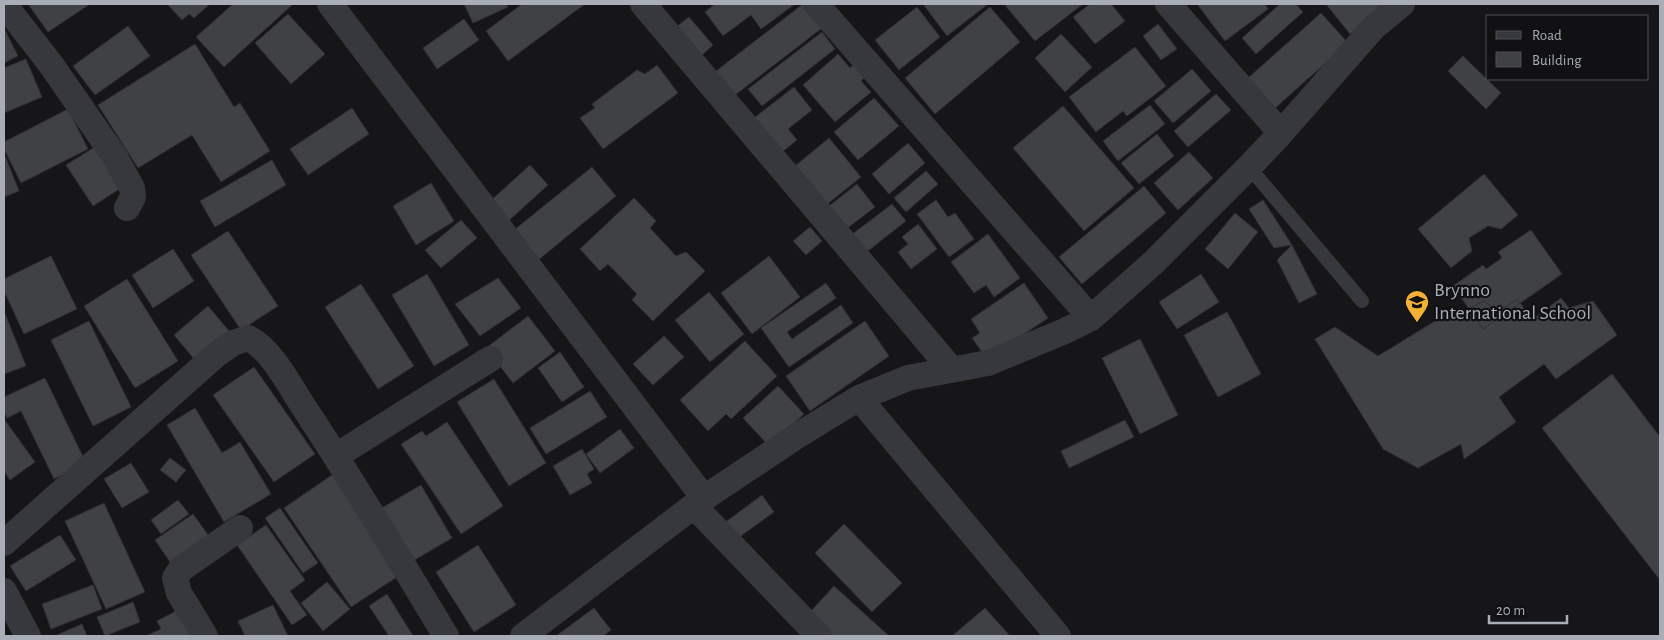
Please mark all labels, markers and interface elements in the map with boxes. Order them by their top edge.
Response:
legend [1486,15,1649,80]
text: Road [1532,28,1562,43]
text: Building [1532,53,1582,68]
place label: Brynno International School [1434,280,1591,323]
school or university icon: Brynno International School [1404,289,1430,323]
scale bar [1489,592,1566,624]
text: 20 m [1496,603,1525,618]

